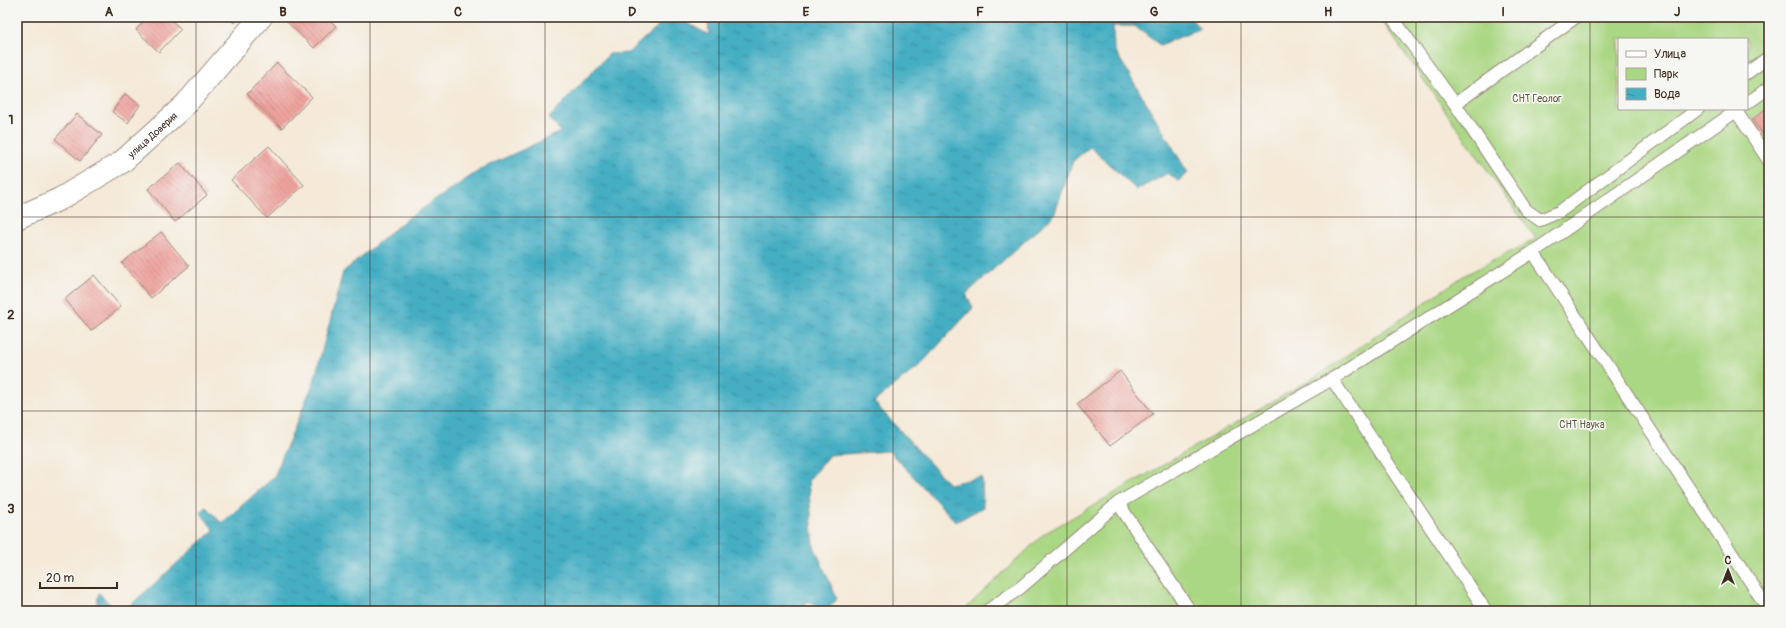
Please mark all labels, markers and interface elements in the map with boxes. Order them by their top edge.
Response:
text: A [105,4,114,20]
text: B [279,4,287,20]
text: C [454,4,462,20]
text: D [628,4,636,20]
text: E [803,4,810,20]
text: F [976,4,984,20]
text: G [1150,4,1159,20]
text: H [1324,4,1332,20]
text: I [1501,4,1505,20]
text: J [1674,4,1680,20]
legend [1618,38,1748,110]
text: Улица [1654,47,1686,62]
text: Парк [1654,67,1679,82]
text: Вода [1654,87,1680,102]
park label: СНТ Геолог [1512,93,1562,105]
street label: улица Доверия [125,110,180,161]
text: 1 [8,112,14,128]
text: 2 [7,307,15,323]
park label: СНТ Наука [1559,419,1605,431]
text: 3 [7,501,15,517]
north arrow [1708,550,1748,590]
text: С [1725,554,1732,567]
scale bar [40,564,117,590]
text: 20 m [46,571,75,586]

